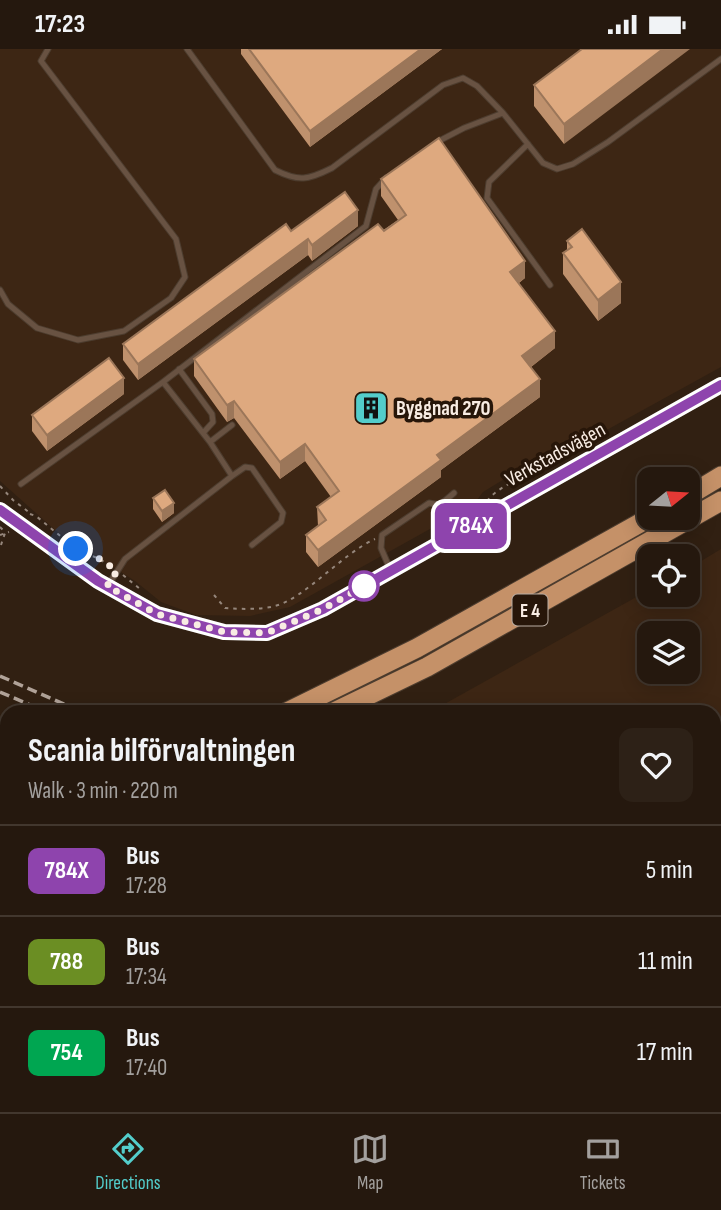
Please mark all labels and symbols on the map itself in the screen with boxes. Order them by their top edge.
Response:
building icon: Byggnad 270 [352,389,390,427]
place label: Byggnad 270 [396,396,491,421]
street label: Verkstadsvägen [501,417,610,492]
north arrow [637,467,700,530]
line badge: 784X [422,503,520,549]
your location [58,531,93,566]
unlabelled marker [349,571,379,601]
road number: E 4 [512,595,548,625]

